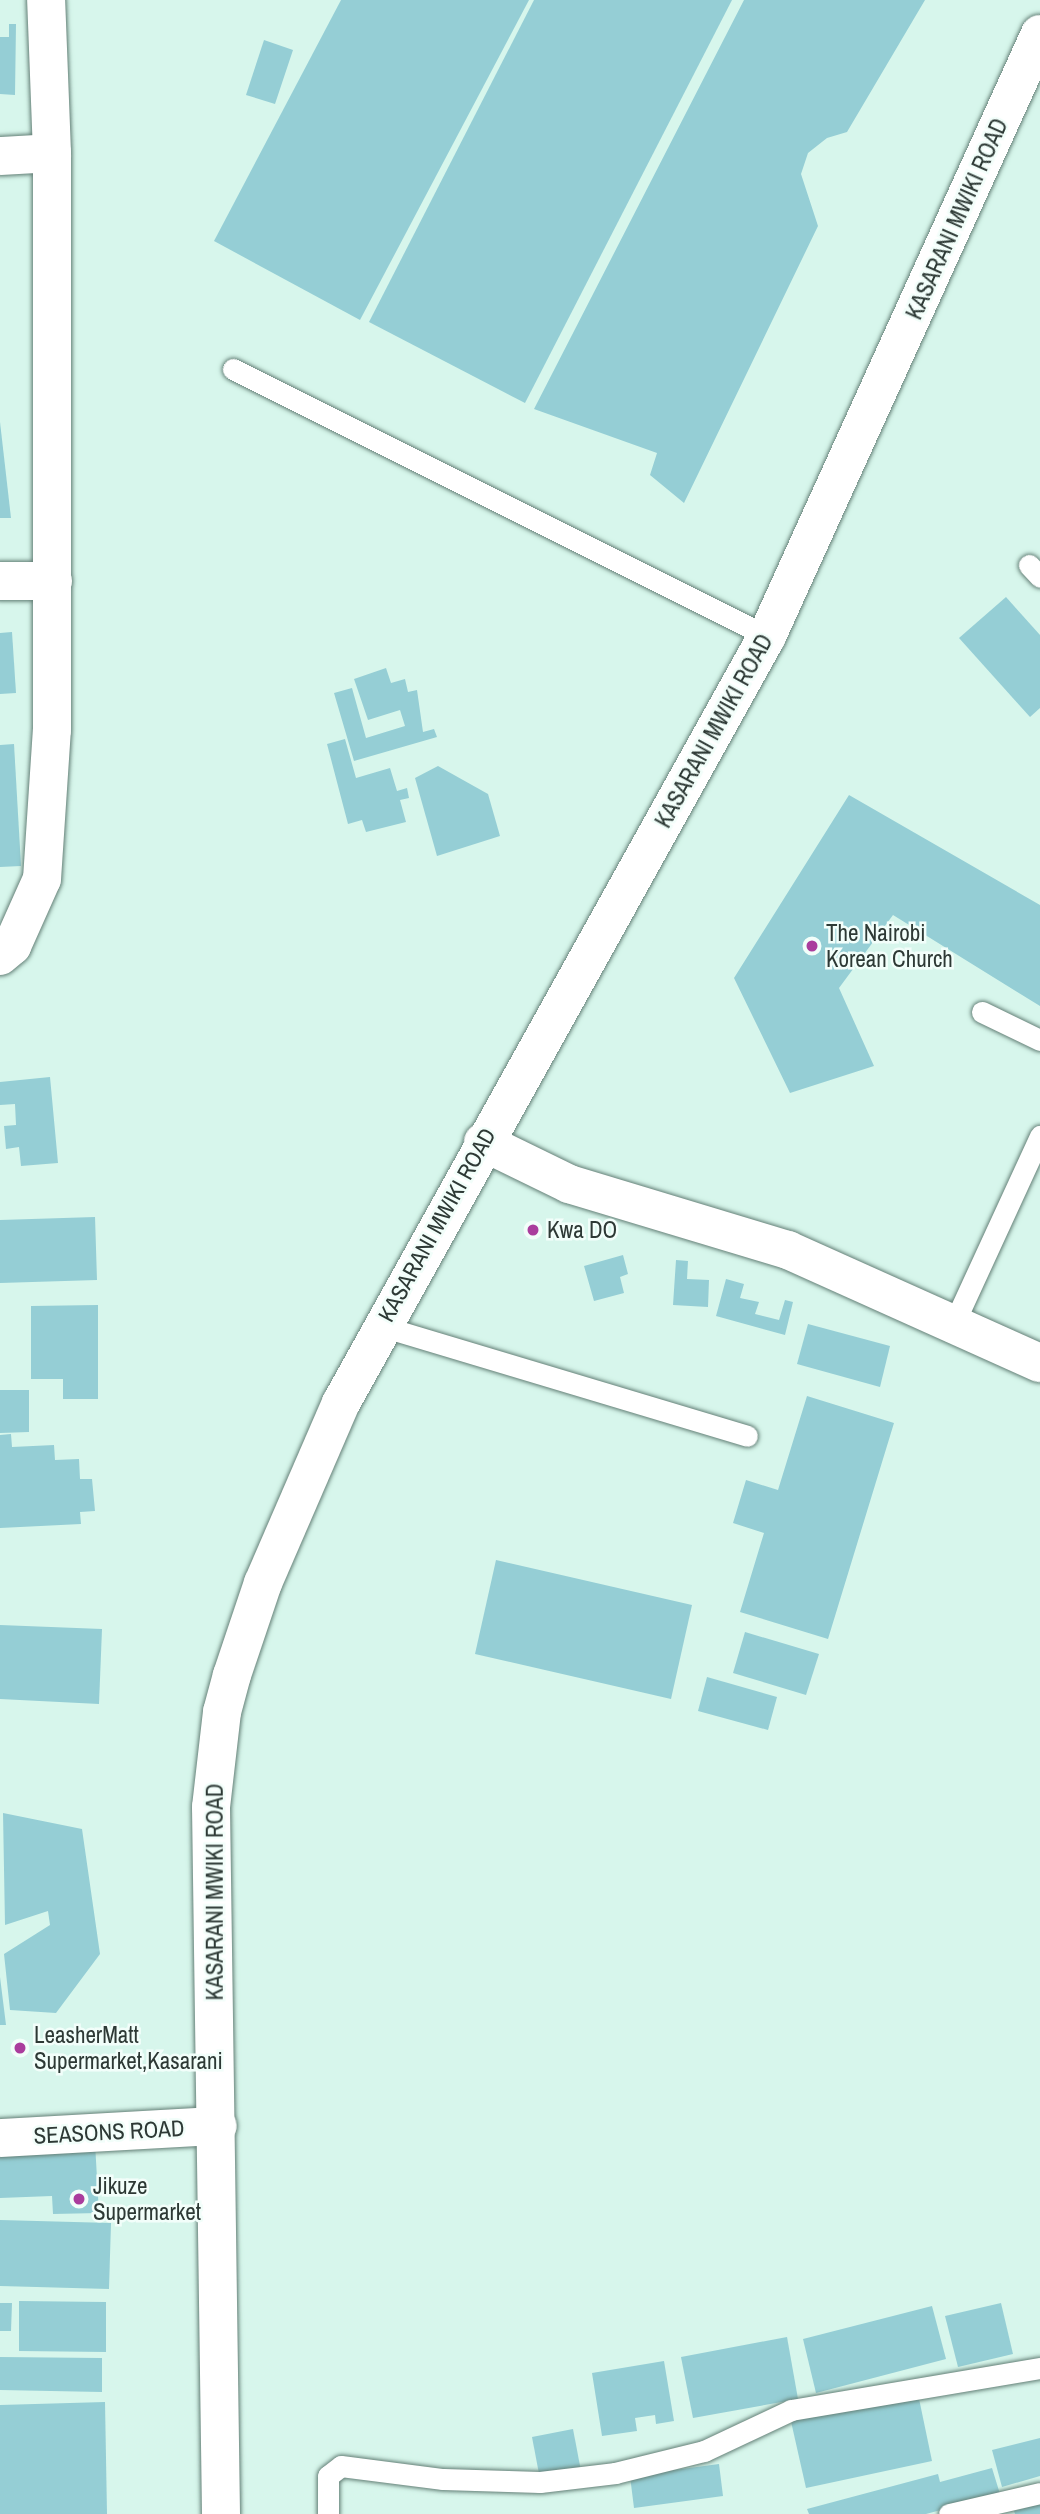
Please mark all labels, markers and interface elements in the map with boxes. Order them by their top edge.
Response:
street label: KASARANI MWIKI ROAD [900,114,1014,324]
street label: KASARANI MWIKI ROAD [649,629,779,833]
place label: The Nairobi Korean Church [826,919,953,973]
marker: The Nairobi Korean Church [804,938,820,954]
street label: KASARANI MWIKI ROAD [372,1123,502,1327]
place label: Kwa DO [547,1216,617,1244]
marker: Kwa DO [525,1222,541,1238]
street label: KASARANI MWIKI ROAD [201,1784,229,2000]
place label: LeasherMatt Supermarket,Kasarani [34,2021,223,2075]
marker: LeasherMatt Supermarket,Kasarani [12,2040,28,2056]
street label: SEASONS ROAD [33,2114,185,2150]
place label: Jikuze Supermarket [93,2172,201,2226]
marker: Jikuze Supermarket [71,2191,87,2207]

